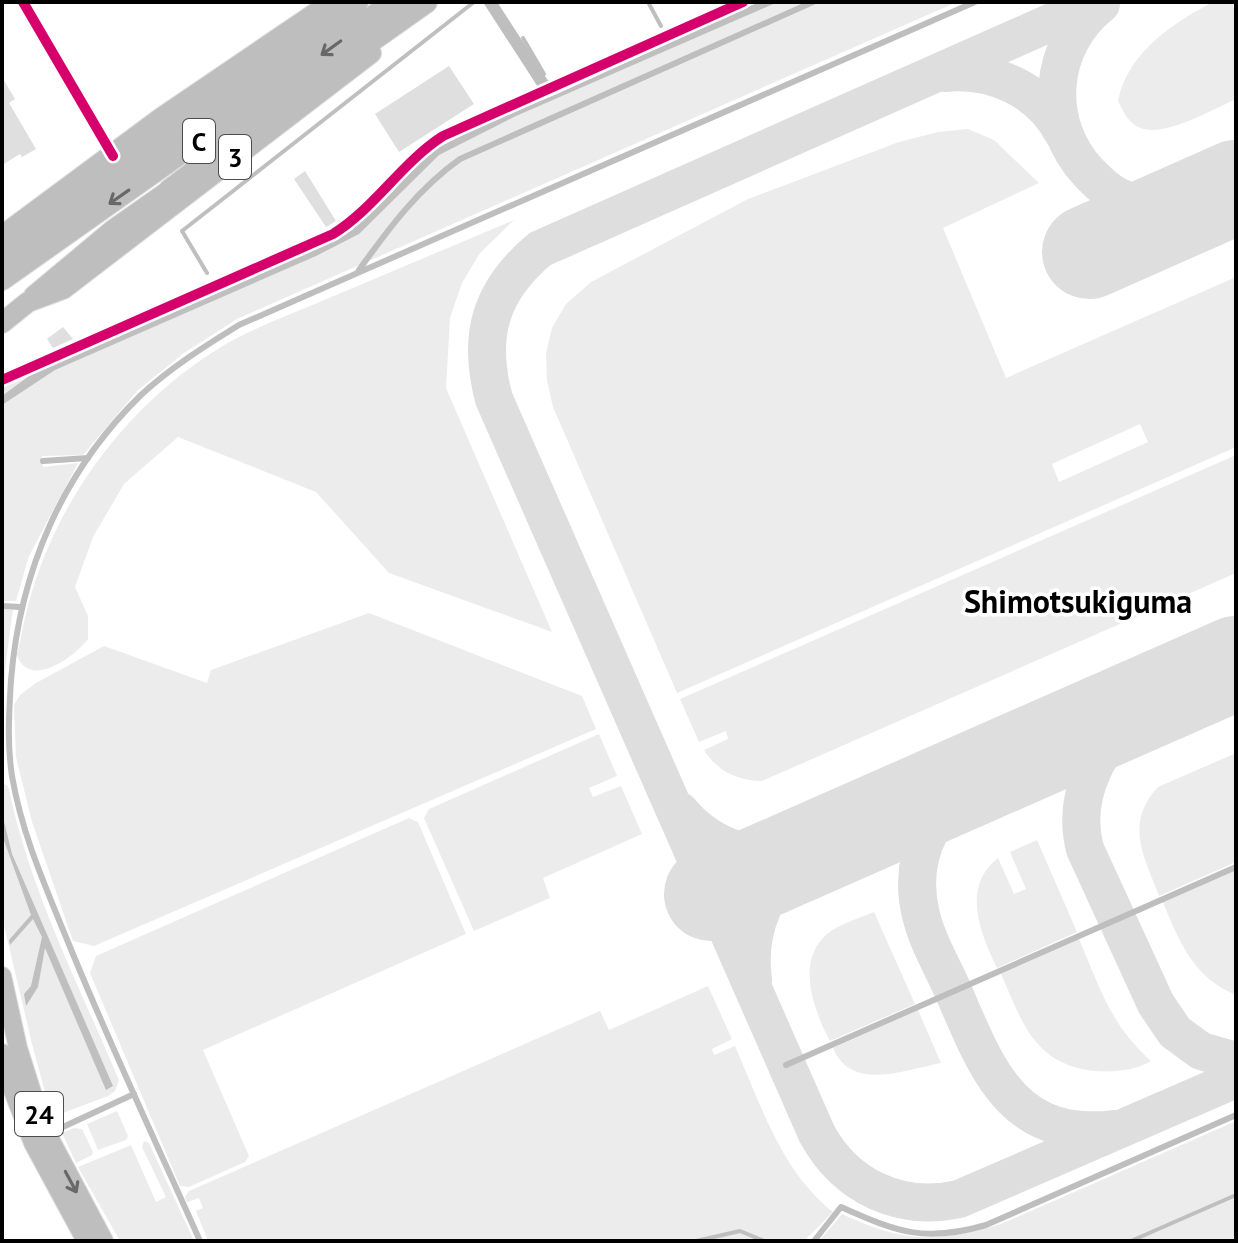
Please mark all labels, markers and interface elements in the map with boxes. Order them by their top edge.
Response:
one-way arrow [321,39,343,56]
road number: C [183,119,215,163]
road number: 3 [219,135,251,179]
one-way arrow [108,189,130,205]
district label: Shimotsukiguma [964,580,1192,622]
road number: 24 [15,1092,63,1136]
one-way arrow [63,1170,79,1193]

